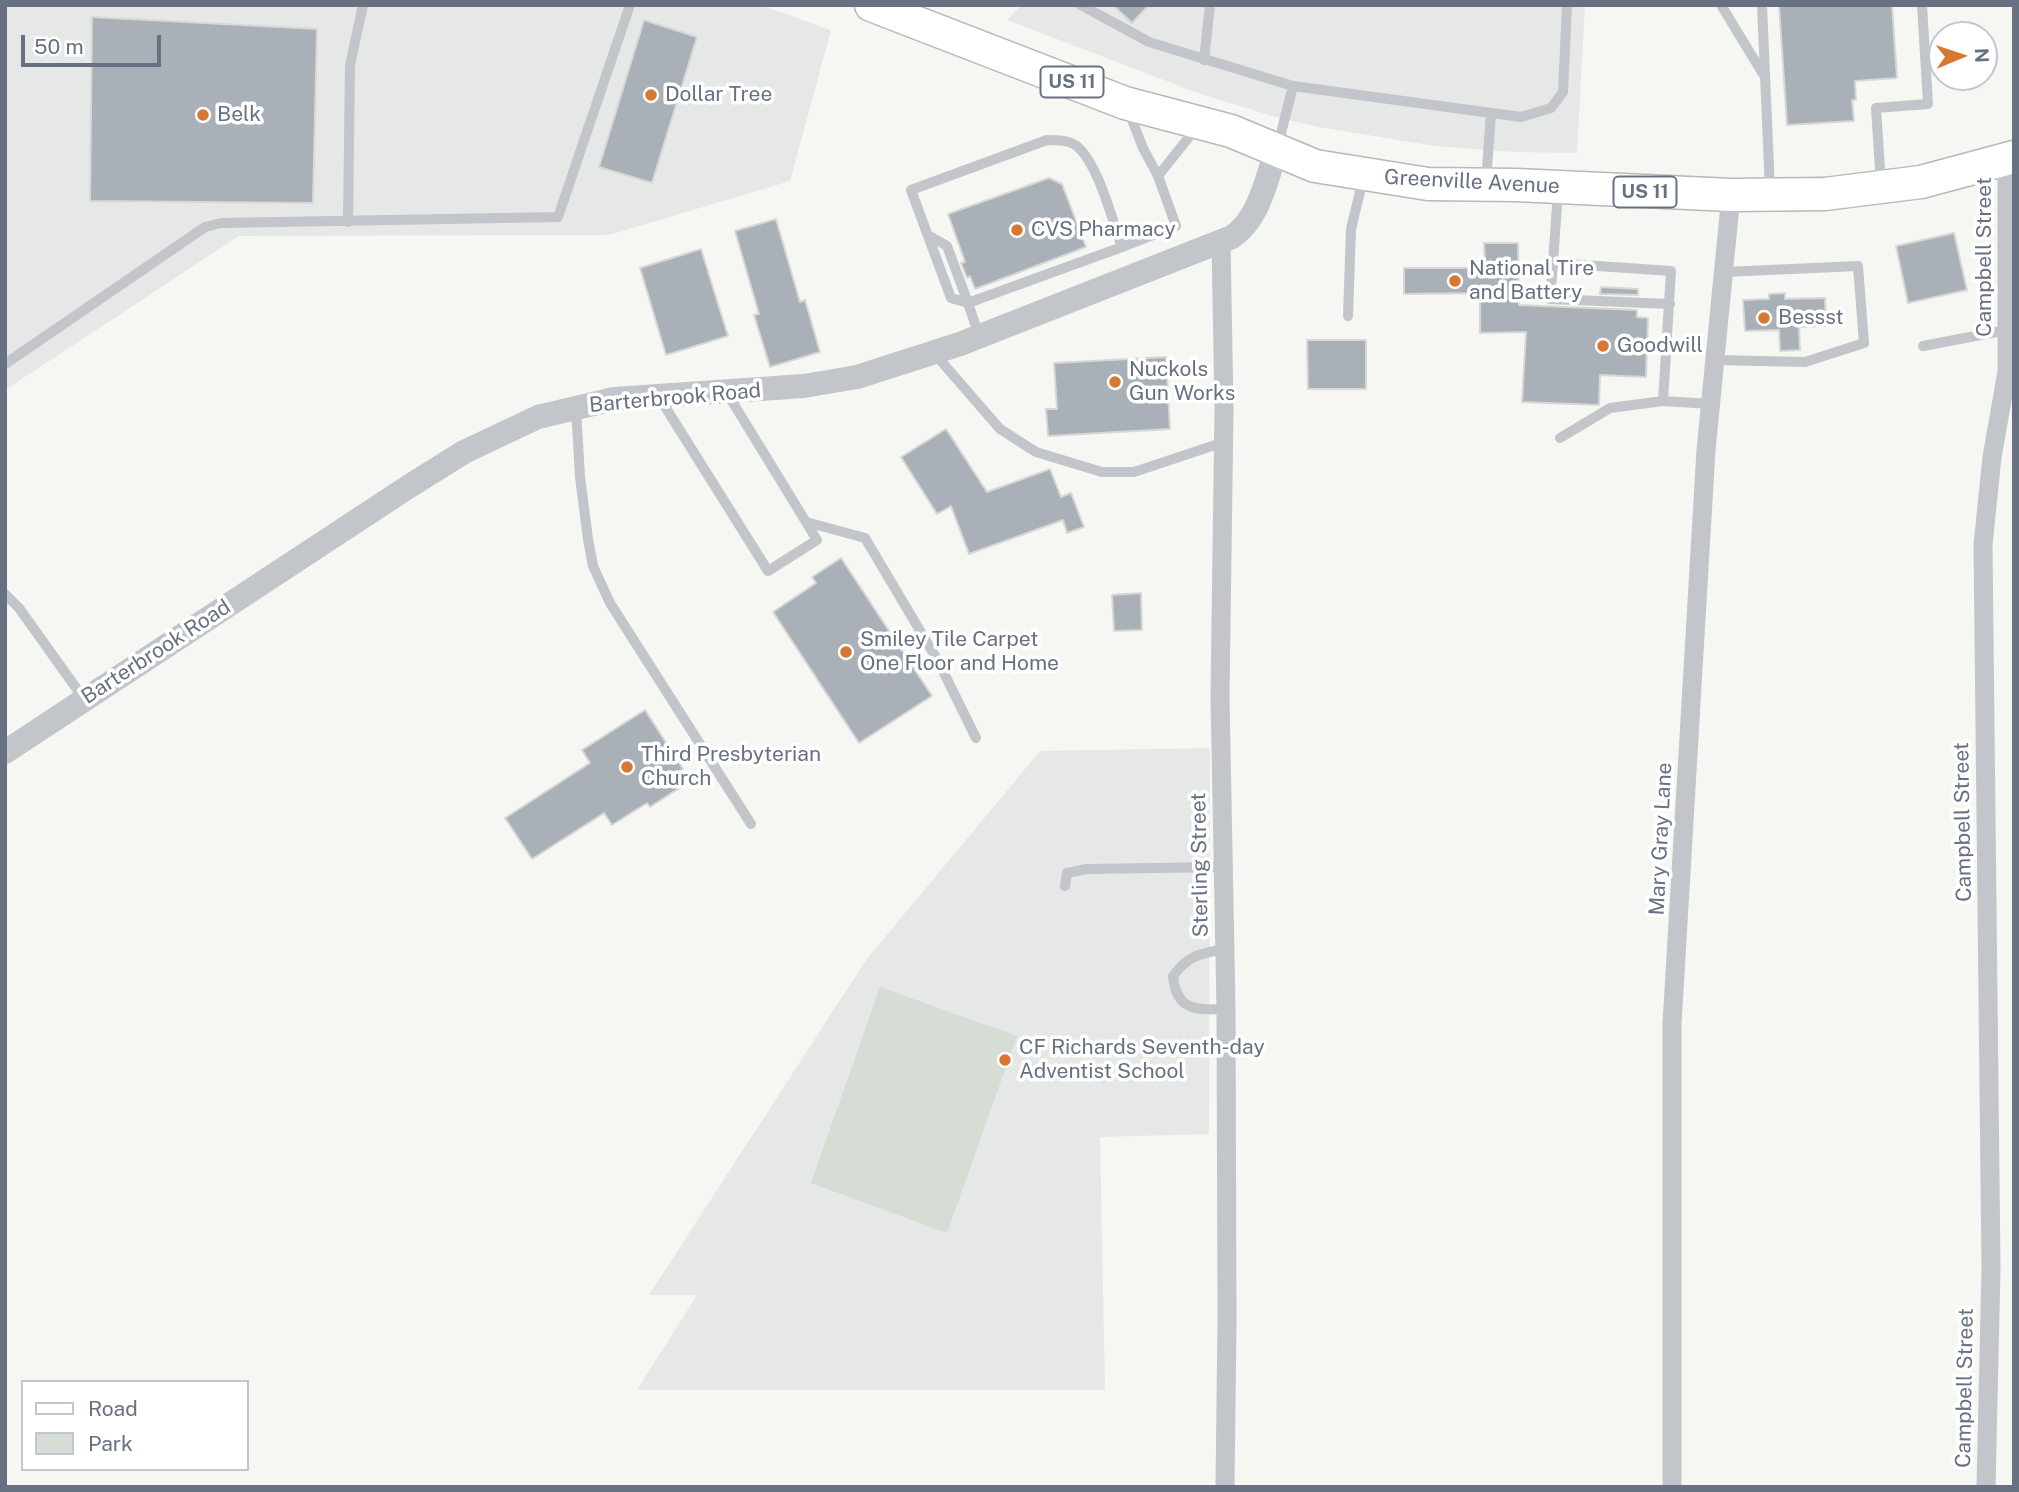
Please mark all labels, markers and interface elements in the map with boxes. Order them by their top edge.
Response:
scale bar [24,21,164,65]
north arrow [1928,21,1998,91]
text: 50 m [34,34,84,59]
text: N [1971,48,1993,63]
road number: US 11 [1040,66,1104,97]
place label: Dollar Tree [665,82,772,108]
marker: Dollar Tree [643,87,659,103]
place label: Belk [217,102,261,128]
marker: Belk [195,107,211,123]
street label: Greenville Avenue [1383,165,1561,199]
road number: US 11 [1614,176,1676,208]
street label: Campbell Street [1972,177,1998,337]
place label: CVS Pharmacy [1031,217,1176,243]
marker: CVS Pharmacy [1009,222,1025,238]
place label: National Tire and Battery [1469,256,1594,306]
marker: National Tire and Battery [1447,273,1463,289]
place label: Bessst [1778,305,1844,331]
marker: Bessst [1756,310,1772,326]
place label: Goodwill [1617,333,1703,359]
marker: Goodwill [1595,338,1611,354]
place label: Nuckols Gun Works [1129,357,1235,407]
marker: Nuckols Gun Works [1107,374,1123,390]
street label: Barterbrook Road [588,378,762,418]
street label: Barterbrook Road [77,594,235,710]
place label: Smiley Tile Carpet One Floor and Home [860,627,1059,677]
marker: Smiley Tile Carpet One Floor and Home [838,644,854,660]
place label: Third Presbyterian Church [641,742,821,792]
street label: Campbell Street [1949,742,1977,902]
marker: Third Presbyterian Church [619,759,635,775]
street label: Mary Gray Lane [1644,762,1678,916]
street label: Sterling Street [1186,792,1214,938]
place label: CF Richards Seventh-day Adventist School [1019,1035,1265,1085]
marker: CF Richards Seventh-day Adventist School [997,1052,1013,1068]
street label: Campbell Street [1951,1308,1979,1468]
legend [21,1380,248,1471]
text: Road [88,1396,138,1421]
text: Park [88,1431,133,1456]

